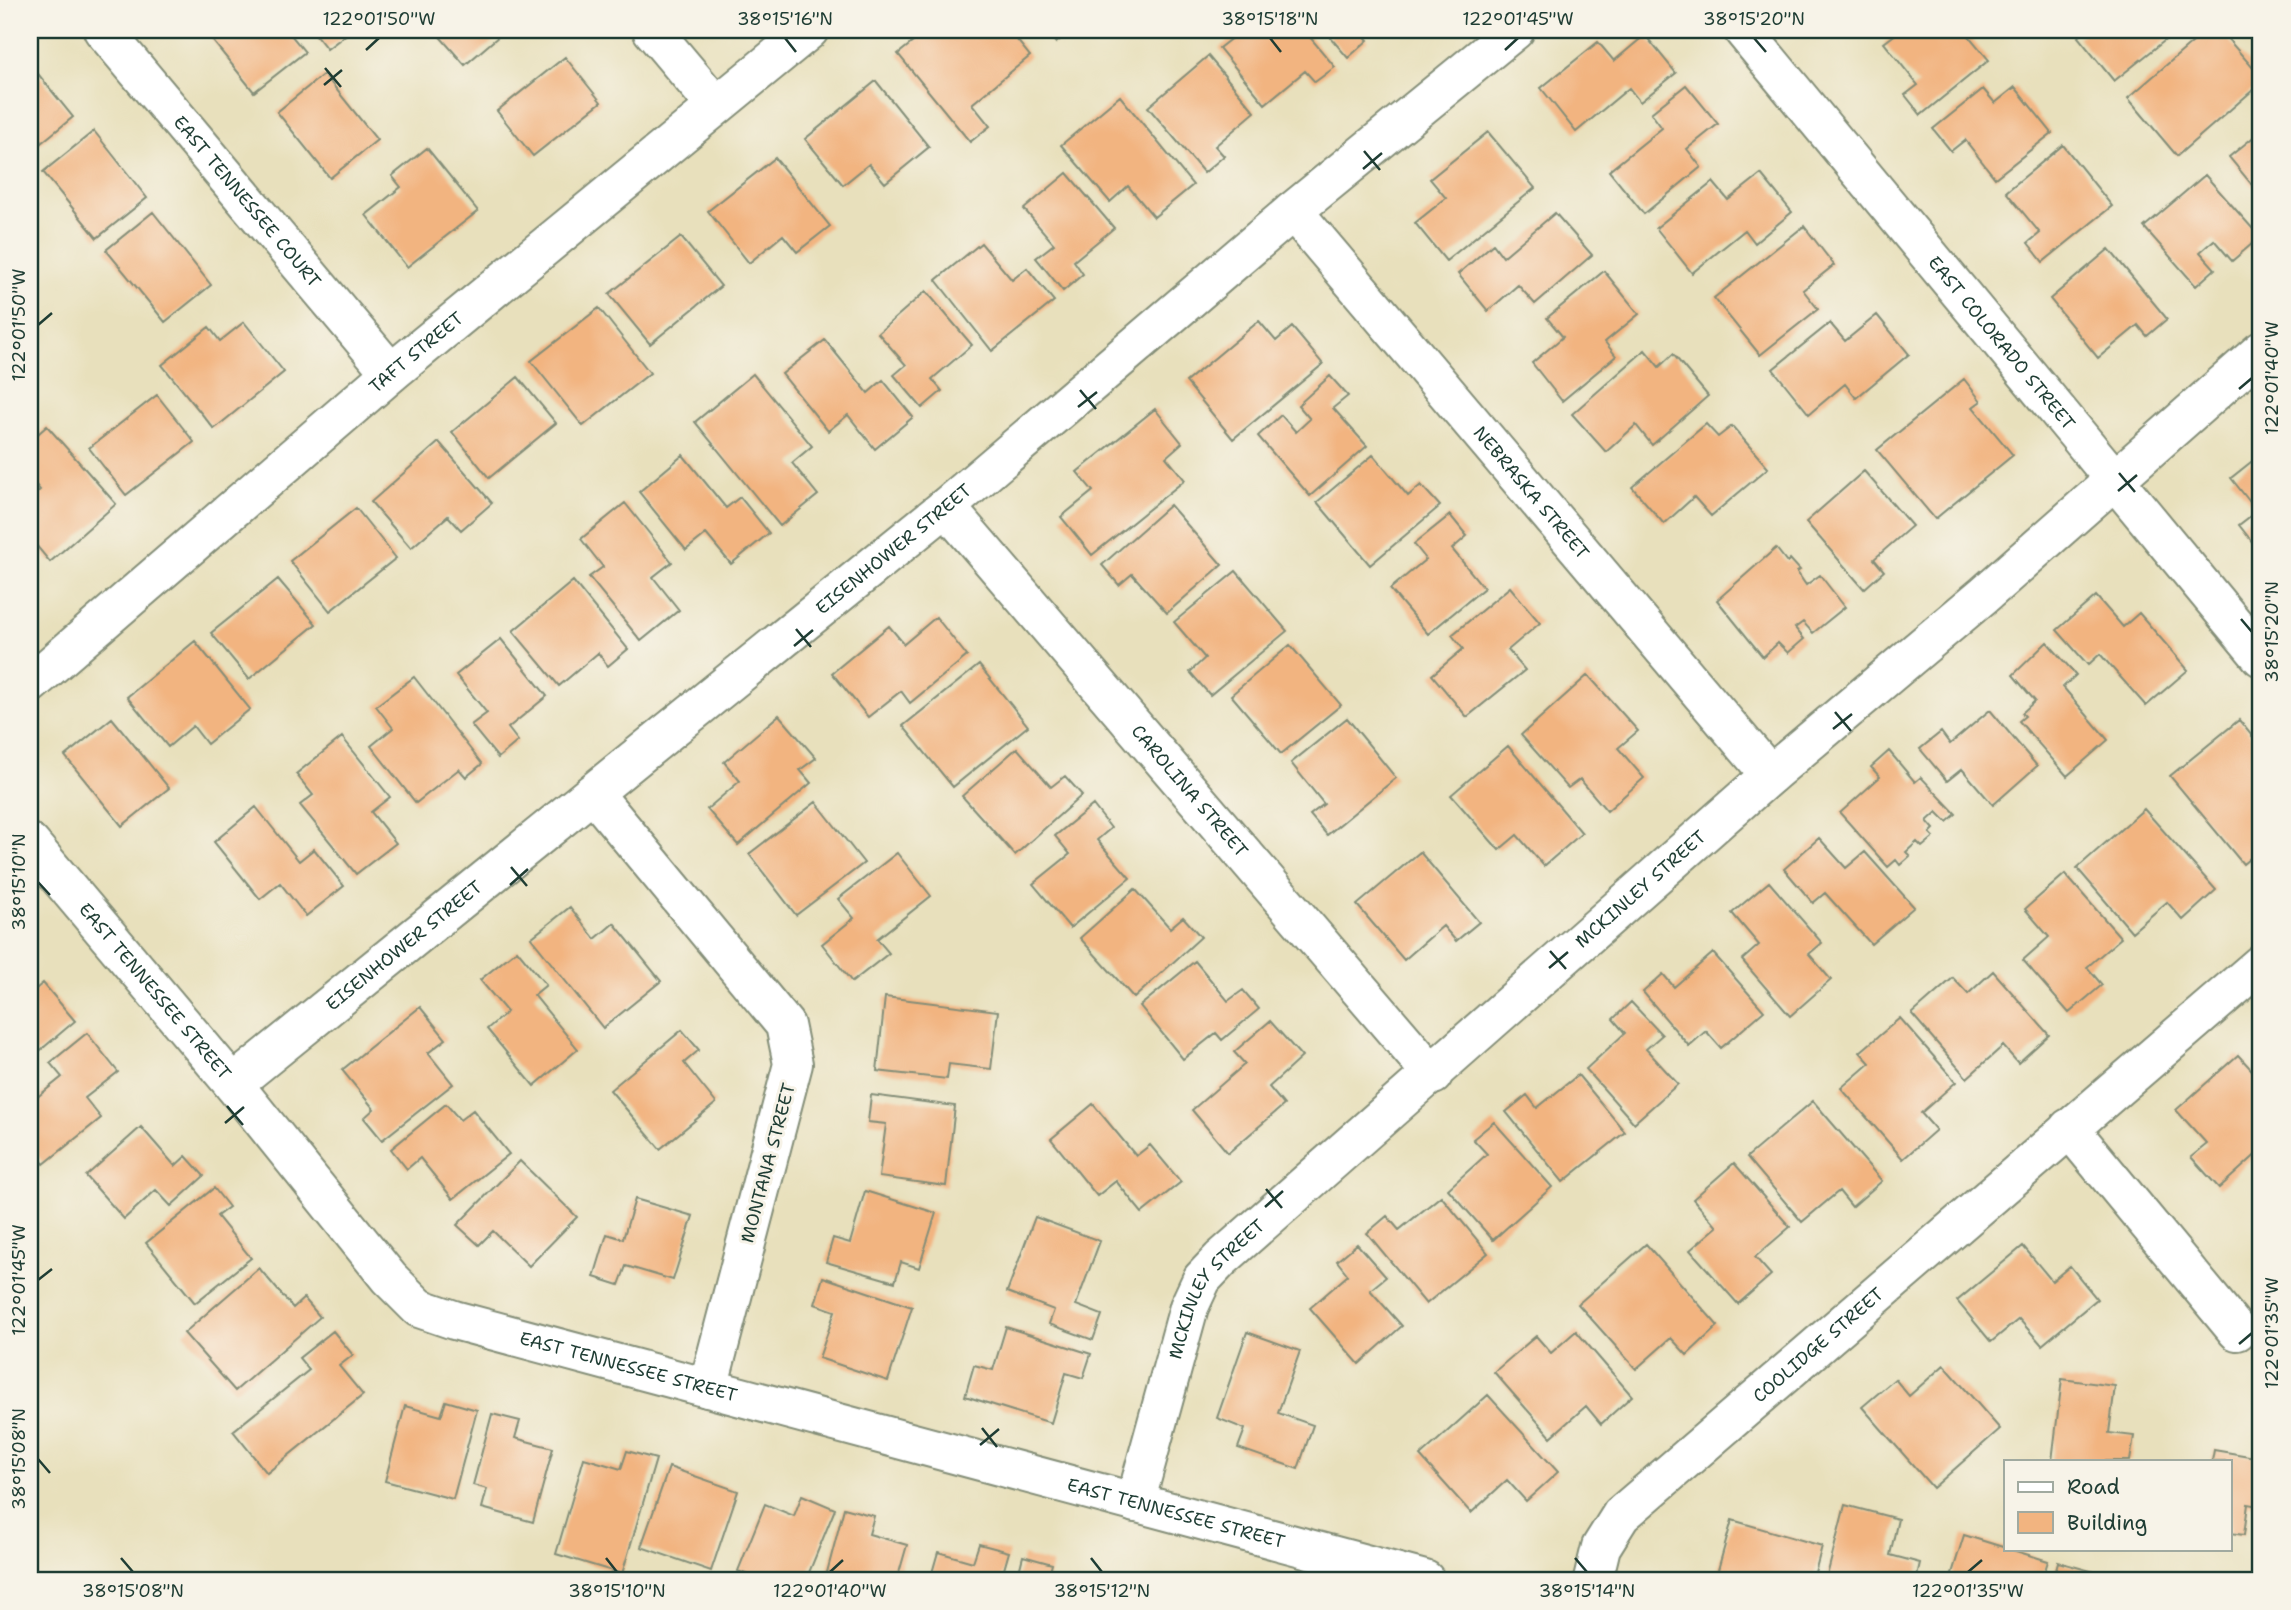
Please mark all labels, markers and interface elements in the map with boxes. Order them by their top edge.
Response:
text: 122°01'50"W [323,7,435,31]
text: 38°15'16"N [737,7,833,31]
text: 38°15'18"N [1221,7,1319,31]
text: 122°01'45"W [1462,7,1574,31]
text: 38°15'20"N [1703,7,1805,31]
street label: EAST TENNESSEE COURT [168,111,326,293]
street label: EAST COLORADO STREET [1923,251,2080,435]
text: 122°01'50"W [7,269,31,381]
street label: TAFT STREET [364,306,468,399]
text: 122°01'40"W [2260,321,2284,435]
street label: NEBRASKA STREET [1468,421,1595,564]
street label: EISENHOWER STREET [811,478,977,620]
text: 38°15'20"N [2260,581,2284,683]
street label: CAROLINA STREET [1126,720,1253,862]
street label: MCKINLEY STREET [1570,825,1711,953]
text: 38°15'10"N [7,833,31,931]
street label: EISENHOWER STREET [321,875,487,1016]
street label: EAST TENNESSEE STREET [73,898,236,1085]
street label: MONTANA STREET [735,1080,801,1246]
street label: MCKINLEY STREET [1163,1214,1270,1362]
text: 122°01'45"W [7,1224,31,1336]
text: 122°01'35"W [2260,1277,2284,1389]
street label: COOLIDGE STREET [1748,1282,1889,1408]
street label: EAST TENNESSEE STREET [517,1326,740,1407]
text: 38°15'08"N [7,1408,31,1510]
legend [2004,1460,2232,1550]
street label: EAST TENNESSEE STREET [1065,1473,1288,1554]
text: Road [2067,1473,2120,1501]
text: Building [2067,1509,2147,1537]
text: 38°15'08"N [82,1579,184,1603]
text: 38°15'10"N [568,1579,666,1603]
text: 122°01'40"W [773,1579,887,1603]
text: 38°15'12"N [1054,1579,1150,1603]
text: 38°15'14"N [1539,1579,1635,1603]
text: 122°01'35"W [1912,1579,2024,1603]

